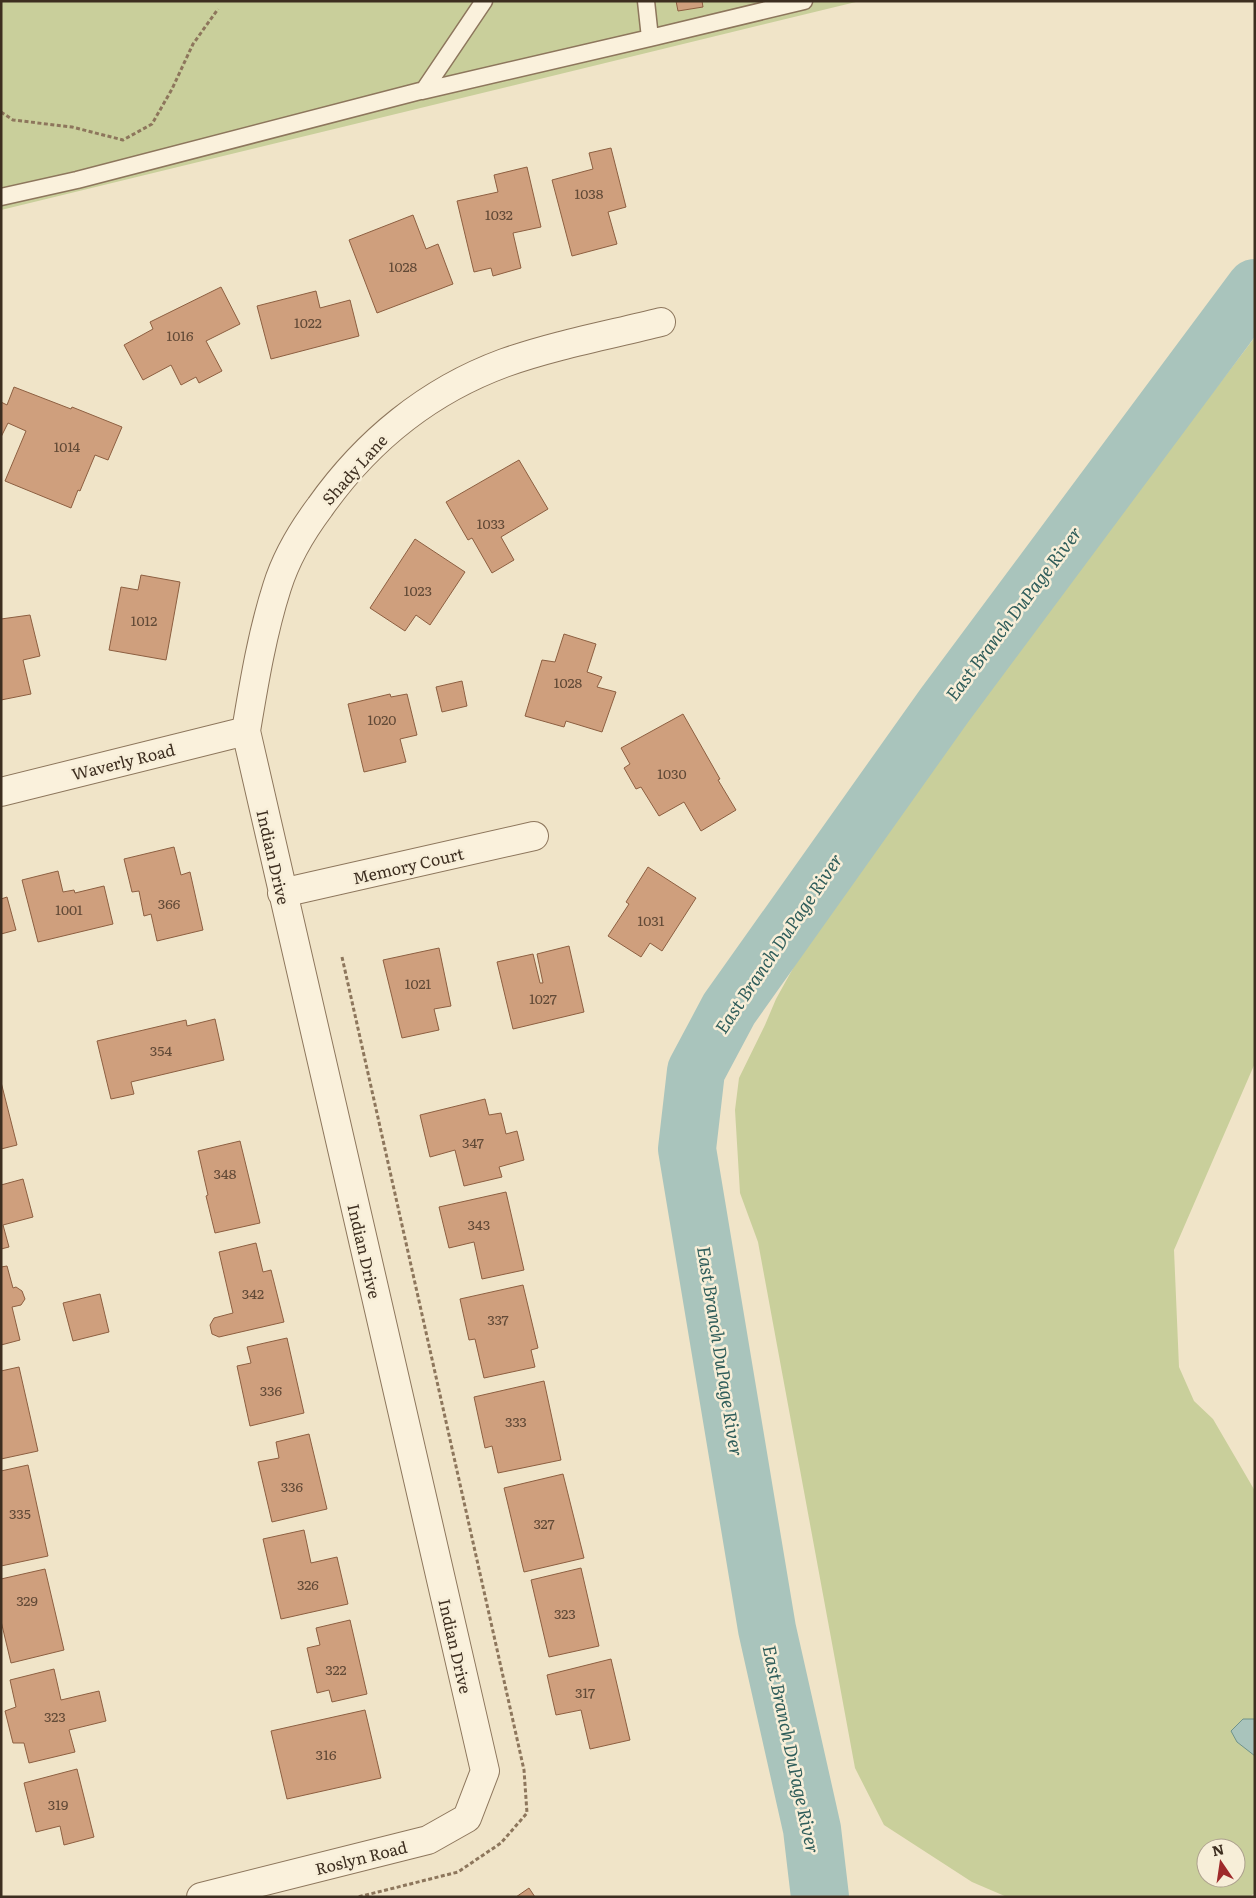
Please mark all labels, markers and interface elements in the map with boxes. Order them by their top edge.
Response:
house number: 1038 [575,183,604,203]
house number: 1032 [485,204,513,224]
house number: 1028 [389,256,418,276]
house number: 1022 [294,312,322,332]
house number: 1016 [166,325,194,345]
street label: Shady Lane [316,428,392,510]
house number: 1014 [54,436,81,456]
house number: 1033 [477,513,505,533]
water label: East Branch DuPage River [938,520,1088,706]
house number: 1023 [404,580,432,600]
house number: 1012 [131,610,157,630]
house number: 1028 [554,672,583,692]
house number: 1020 [368,709,396,729]
street label: Waverly Road [69,737,177,785]
house number: 1030 [657,763,687,783]
street label: Indian Drive [251,807,297,907]
street label: Memory Court [350,840,466,889]
water label: East Branch DuPage River [707,848,849,1038]
house number: 366 [158,893,181,913]
house number: 1001 [55,899,83,919]
house number: 1031 [638,910,665,930]
house number: 1021 [405,973,432,993]
house number: 1027 [529,988,557,1008]
house number: 354 [150,1040,172,1060]
house number: 347 [462,1132,484,1152]
house number: 348 [214,1163,237,1183]
street label: Indian Drive [342,1201,388,1301]
house number: 343 [468,1214,490,1234]
water label: East Branch DuPage River [691,1244,751,1458]
house number: 342 [242,1283,264,1303]
house number: 337 [487,1309,509,1329]
house number: 336 [260,1380,283,1400]
house number: 333 [505,1411,527,1431]
house number: 336 [281,1476,304,1496]
house number: 335 [9,1503,31,1523]
house number: 327 [533,1513,555,1533]
house number: 326 [297,1574,319,1594]
house number: 329 [16,1590,38,1610]
street label: Indian Drive [433,1596,479,1696]
house number: 323 [554,1603,576,1623]
water label: East Branch DuPage River [757,1642,827,1856]
house number: 322 [325,1659,347,1679]
house number: 317 [575,1682,595,1702]
house number: 323 [44,1706,66,1726]
house number: 316 [316,1744,337,1764]
house number: 319 [48,1794,68,1814]
street label: Roslyn Road [312,1834,410,1880]
north arrow [1196,1838,1246,1888]
text: N [1210,1838,1226,1860]

